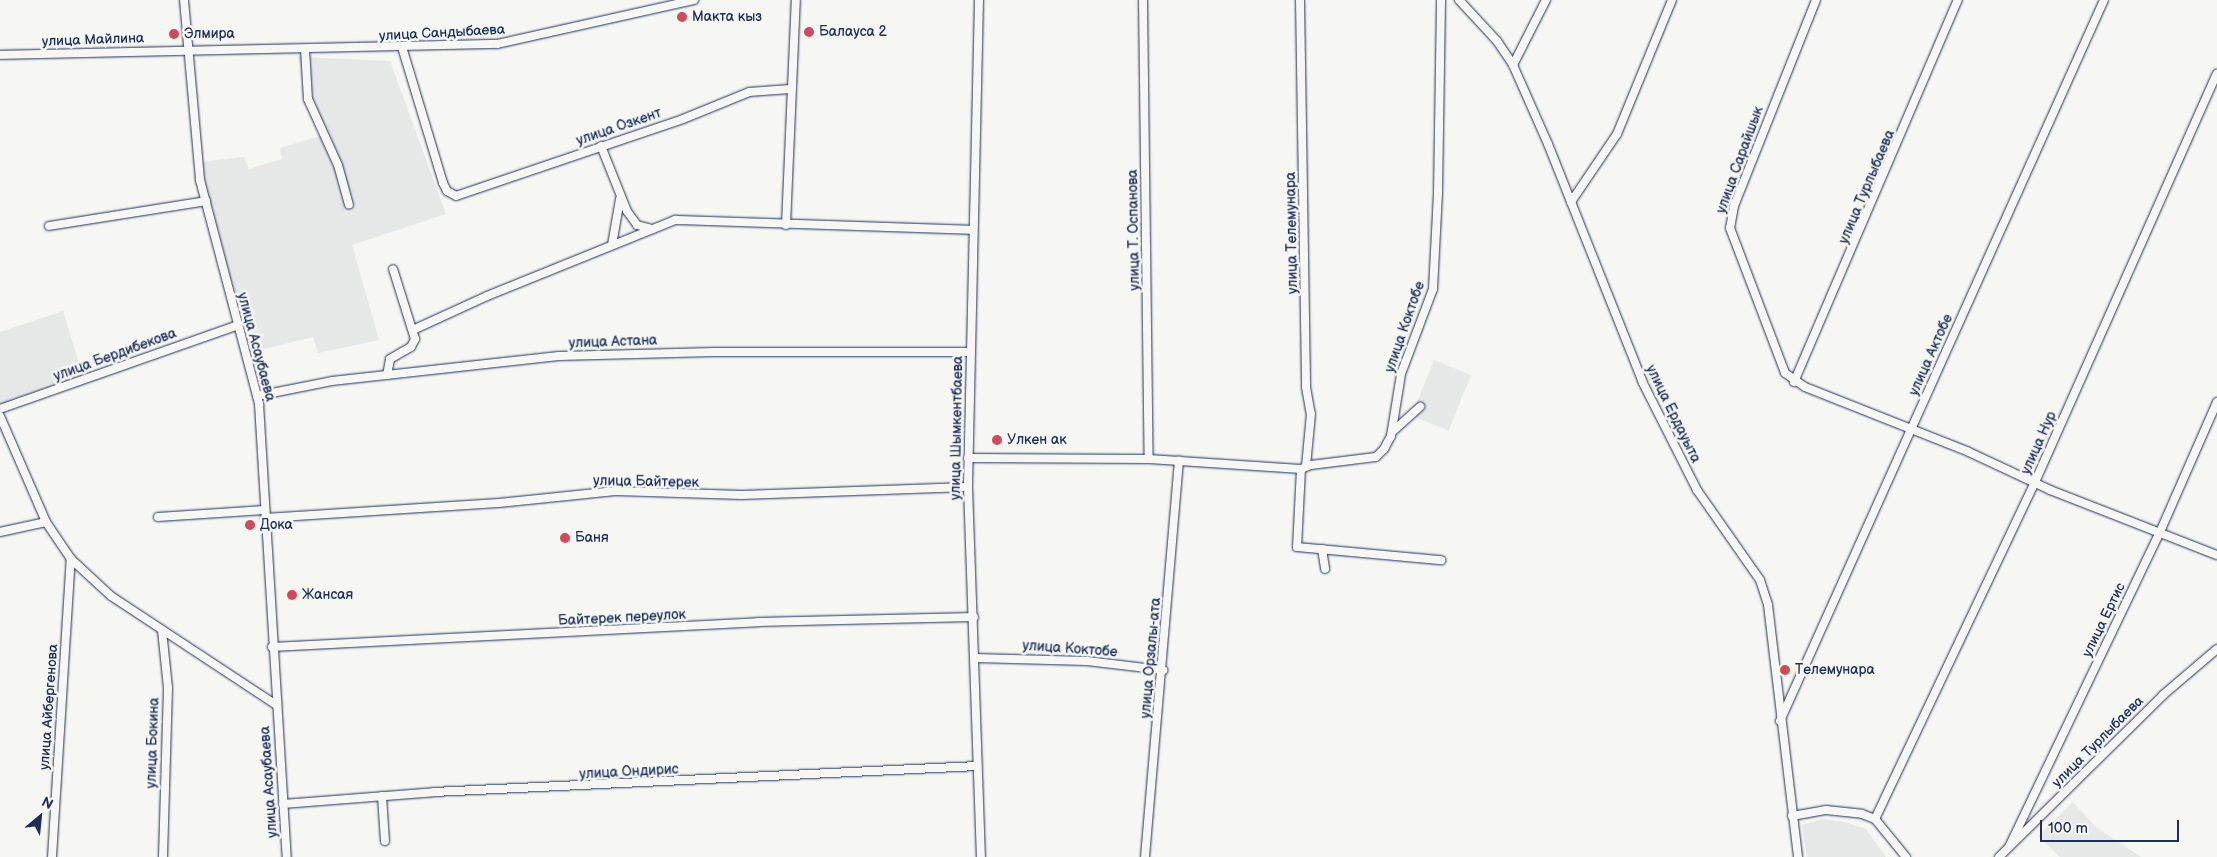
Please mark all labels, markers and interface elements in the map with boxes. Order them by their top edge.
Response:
place label: Макта кыз [692,9,762,25]
marker: Макта кыз [676,11,688,23]
street label: улица Сандыбаева [379,21,505,45]
place label: Балауса 2 [819,24,887,40]
place label: Элмира [184,26,235,42]
marker: Балауса 2 [803,26,815,38]
marker: Элмира [168,28,180,40]
street label: улица Майлина [42,30,144,50]
street label: улица Сарайшык [1713,104,1767,216]
street label: улица Озкент [574,105,664,149]
street label: улица Турлыбаева [1835,127,1899,247]
street label: улица Т. Оспанова [1125,169,1143,291]
street label: улица Телемунара [1283,172,1301,294]
street label: улица Коктобе [1382,279,1428,375]
street label: улица Асаубаева [233,291,279,403]
street label: улица Актобе [1906,312,1956,398]
street label: улица Бердибекова [51,325,179,385]
street label: улица Астана [568,332,658,352]
street label: улица Шымкентбаева [947,356,967,500]
street label: улица Ердауыта [1642,362,1704,466]
street label: улица Нур [2018,409,2060,477]
place label: Улкен ак [1007,432,1067,448]
marker: Улкен ак [991,434,1003,446]
street label: улица Байтерек [593,473,699,491]
place label: Дока [260,517,293,533]
marker: Дока [244,519,256,531]
place label: Баня [575,530,609,546]
marker: Баня [559,532,571,544]
street label: улица Ертис [2079,580,2129,660]
place label: Жансая [302,587,353,603]
marker: Жансая [286,589,298,601]
street label: улица Орзалы-ата [1137,597,1165,719]
street label: Байтерек переулок [558,606,686,630]
street label: улица Коктобе [1022,637,1118,661]
street label: улица Айбергенова [36,643,62,771]
place label: Телемунара [1795,662,1875,678]
marker: Телемунара [1779,664,1791,676]
street label: улица Турлыбаева [2049,693,2147,791]
street label: улица Бокина [143,697,163,789]
street label: улица Асаубаева [257,726,281,838]
street label: улица Ондирис [579,761,679,783]
north arrow [15,792,65,842]
text: N [39,793,56,813]
scale bar [2042,810,2181,842]
text: 100 m [2048,819,2088,838]

